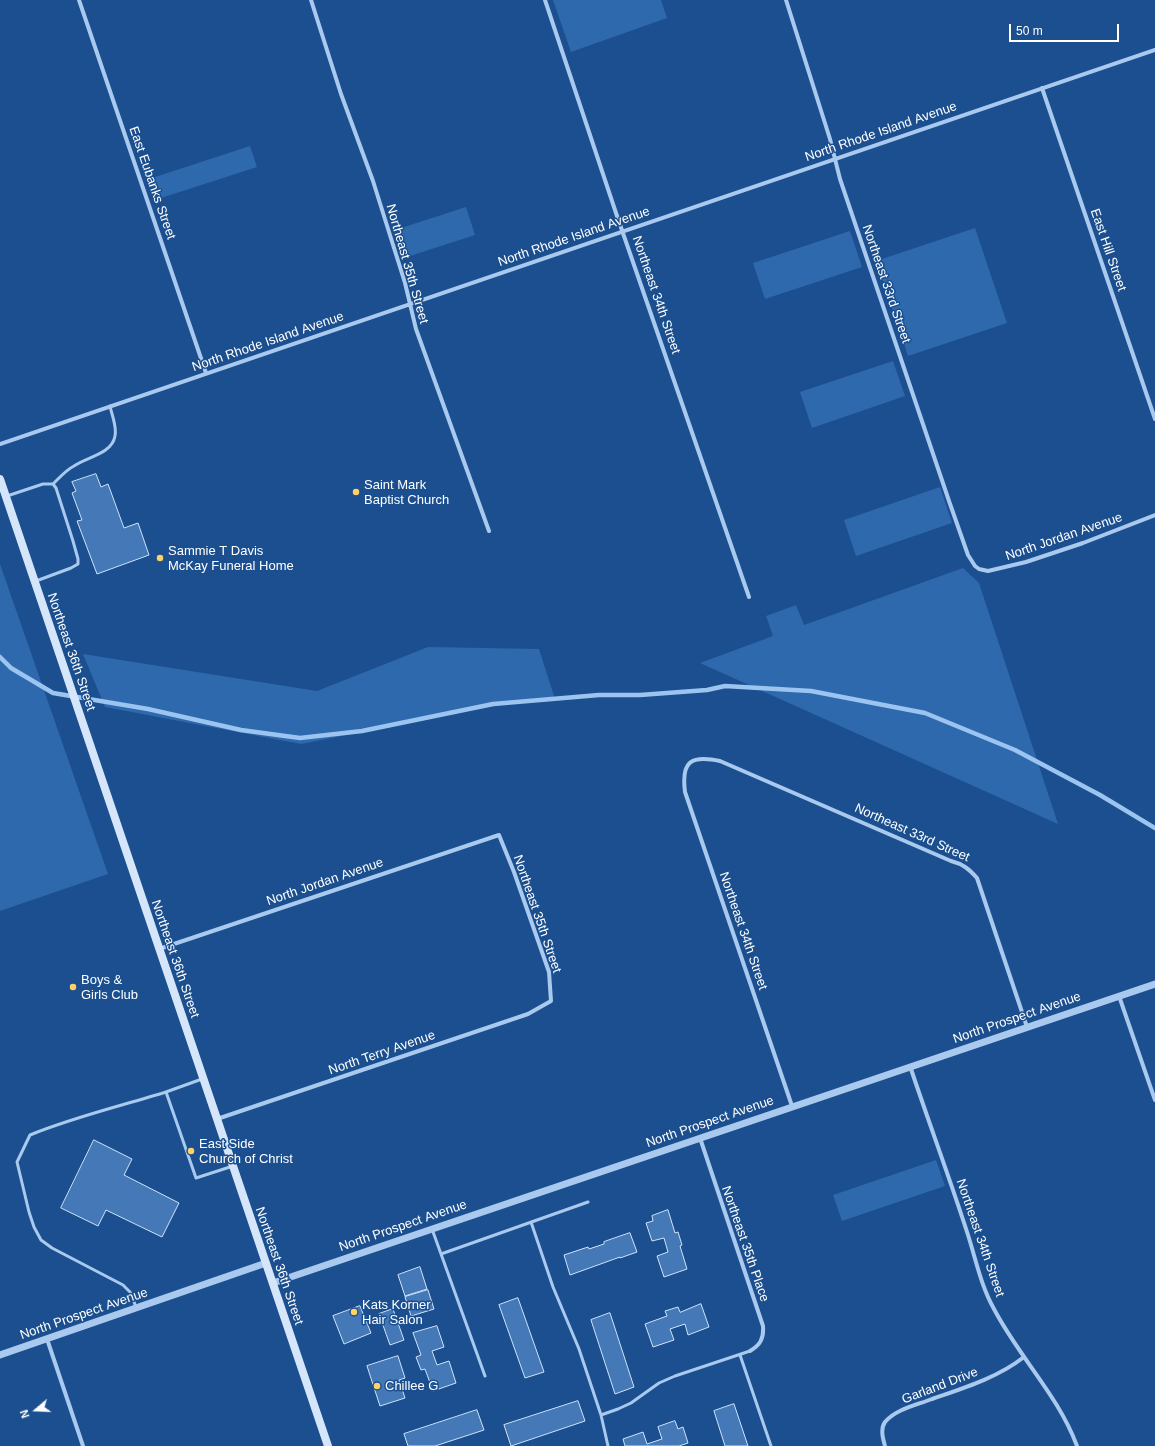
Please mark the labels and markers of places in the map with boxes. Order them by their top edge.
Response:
place label: Saint Mark Baptist Church [364,477,449,508]
marker: Saint Mark Baptist Church [351,487,361,497]
place label: Sammie T Davis McKay Funeral Home [168,543,294,574]
marker: Sammie T Davis McKay Funeral Home [155,553,165,563]
place label: Boys & Girls Club [81,972,138,1003]
marker: Boys & Girls Club [68,982,78,992]
place label: East Side Church of Christ [199,1136,293,1167]
marker: East Side Church of Christ [186,1146,196,1156]
place label: Kats Korner Hair Salon [362,1297,431,1328]
marker: Kats Korner Hair Salon [349,1307,359,1317]
place label: Chillee G [385,1378,438,1394]
marker: Chillee G [372,1381,382,1391]

